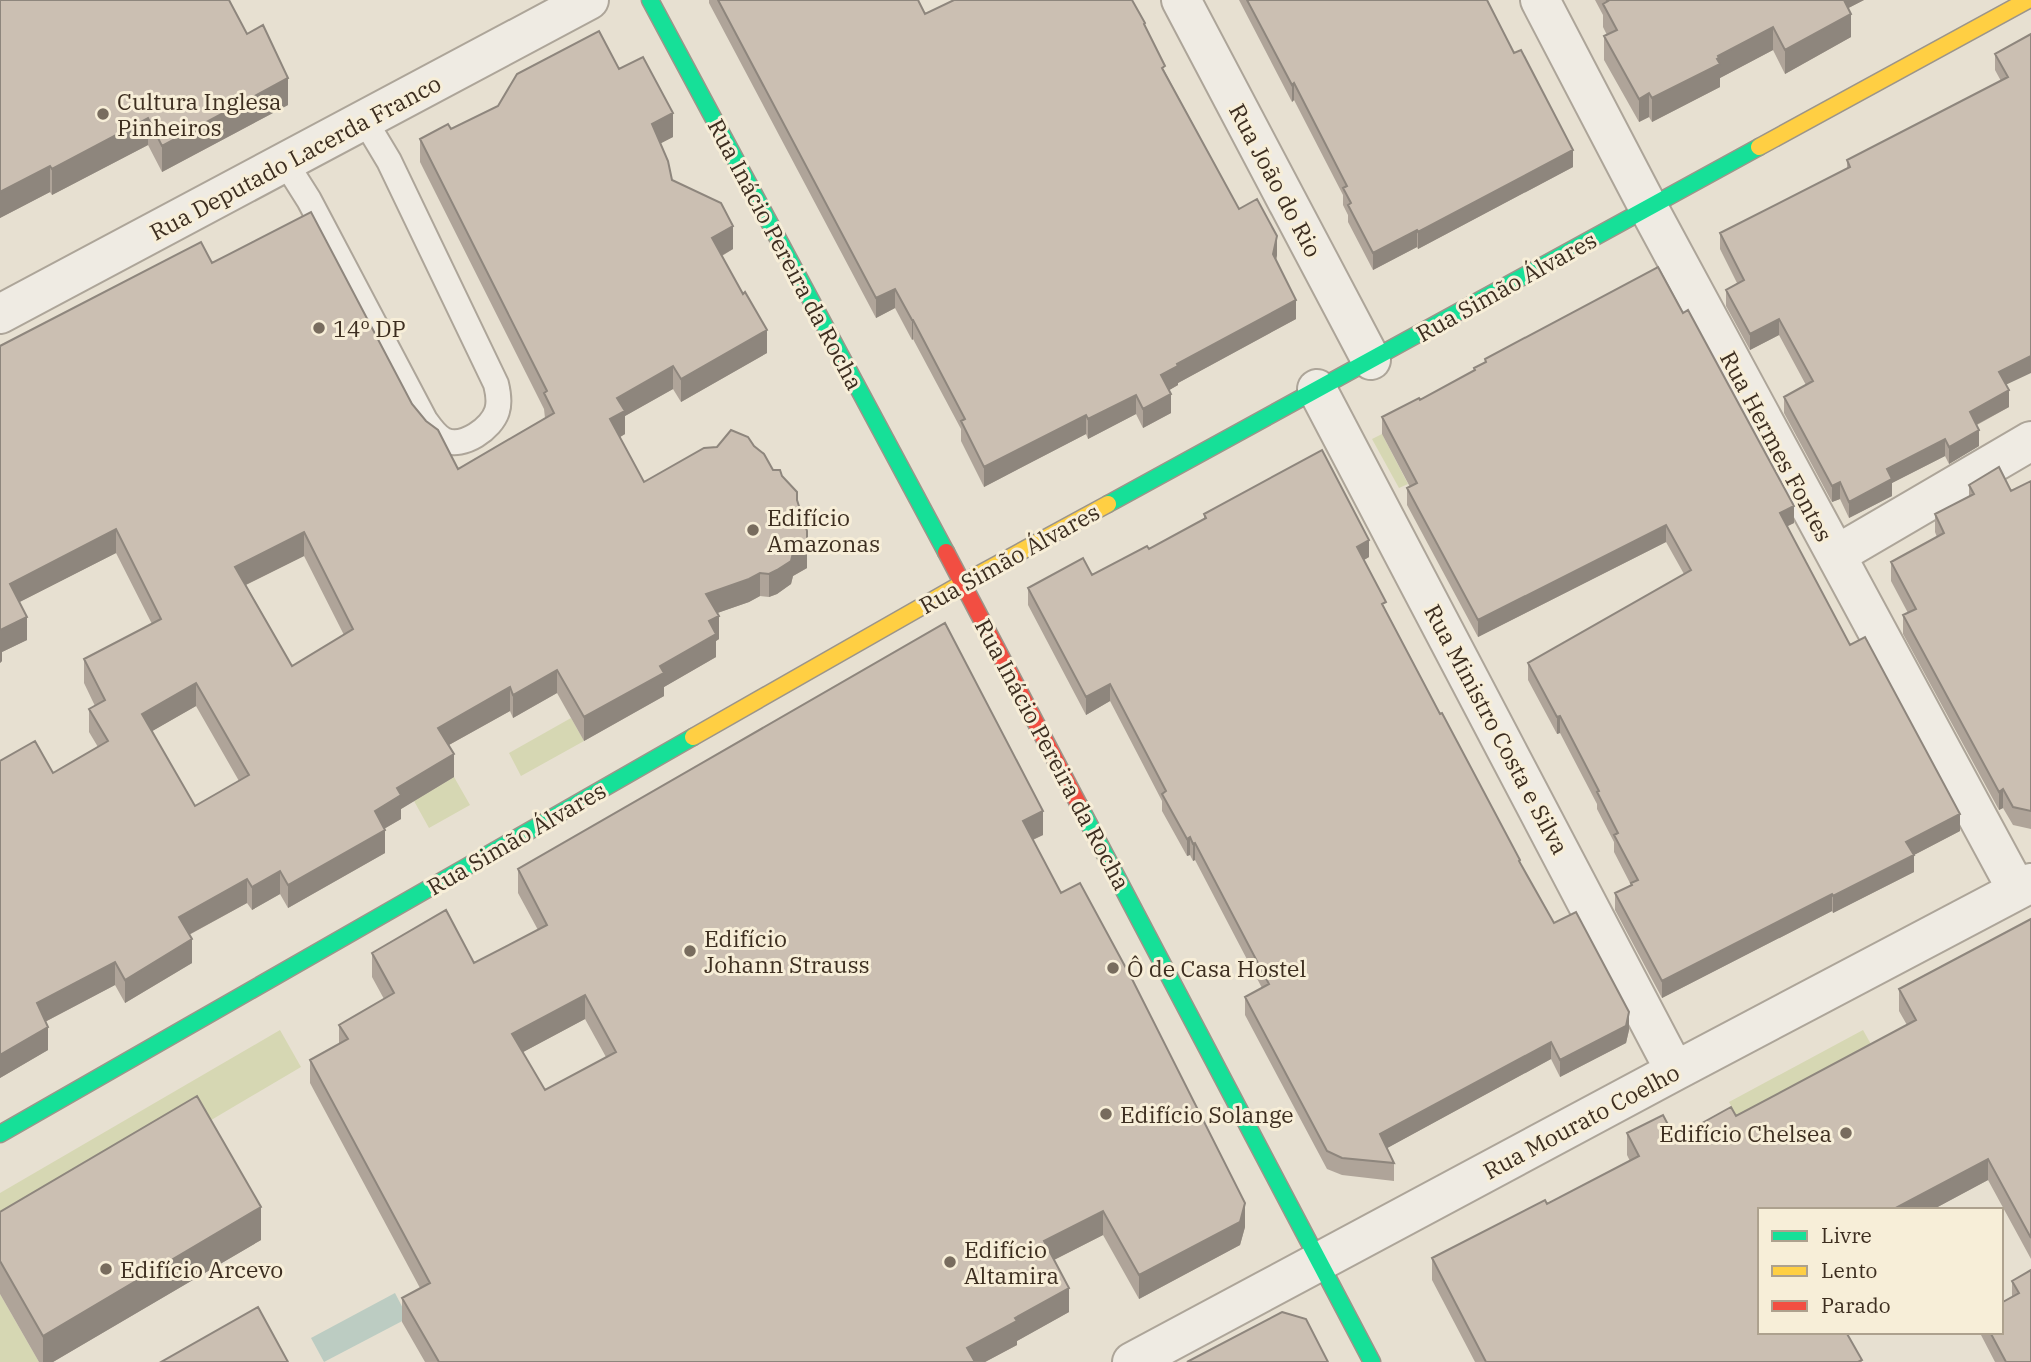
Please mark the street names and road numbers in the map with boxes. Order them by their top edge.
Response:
street label: Rua Deputado Lacerda Franco [144,67,446,247]
street label: Rua João do Rio [1223,98,1329,262]
street label: Rua Inácio Pereira da Rocha [702,113,870,395]
street label: Rua Simão Álvares [1410,224,1602,348]
street label: Rua Hermes Fontes [1714,345,1840,547]
street label: Rua Simão Álvares [913,496,1105,620]
street label: Rua Ministro Costa e Silva [1418,599,1576,859]
street label: Rua Inácio Pereira da Rocha [969,613,1137,895]
street label: Rua Simão Álvares [421,775,611,901]
street label: Rua Mourato Coelho [1478,1057,1684,1185]

